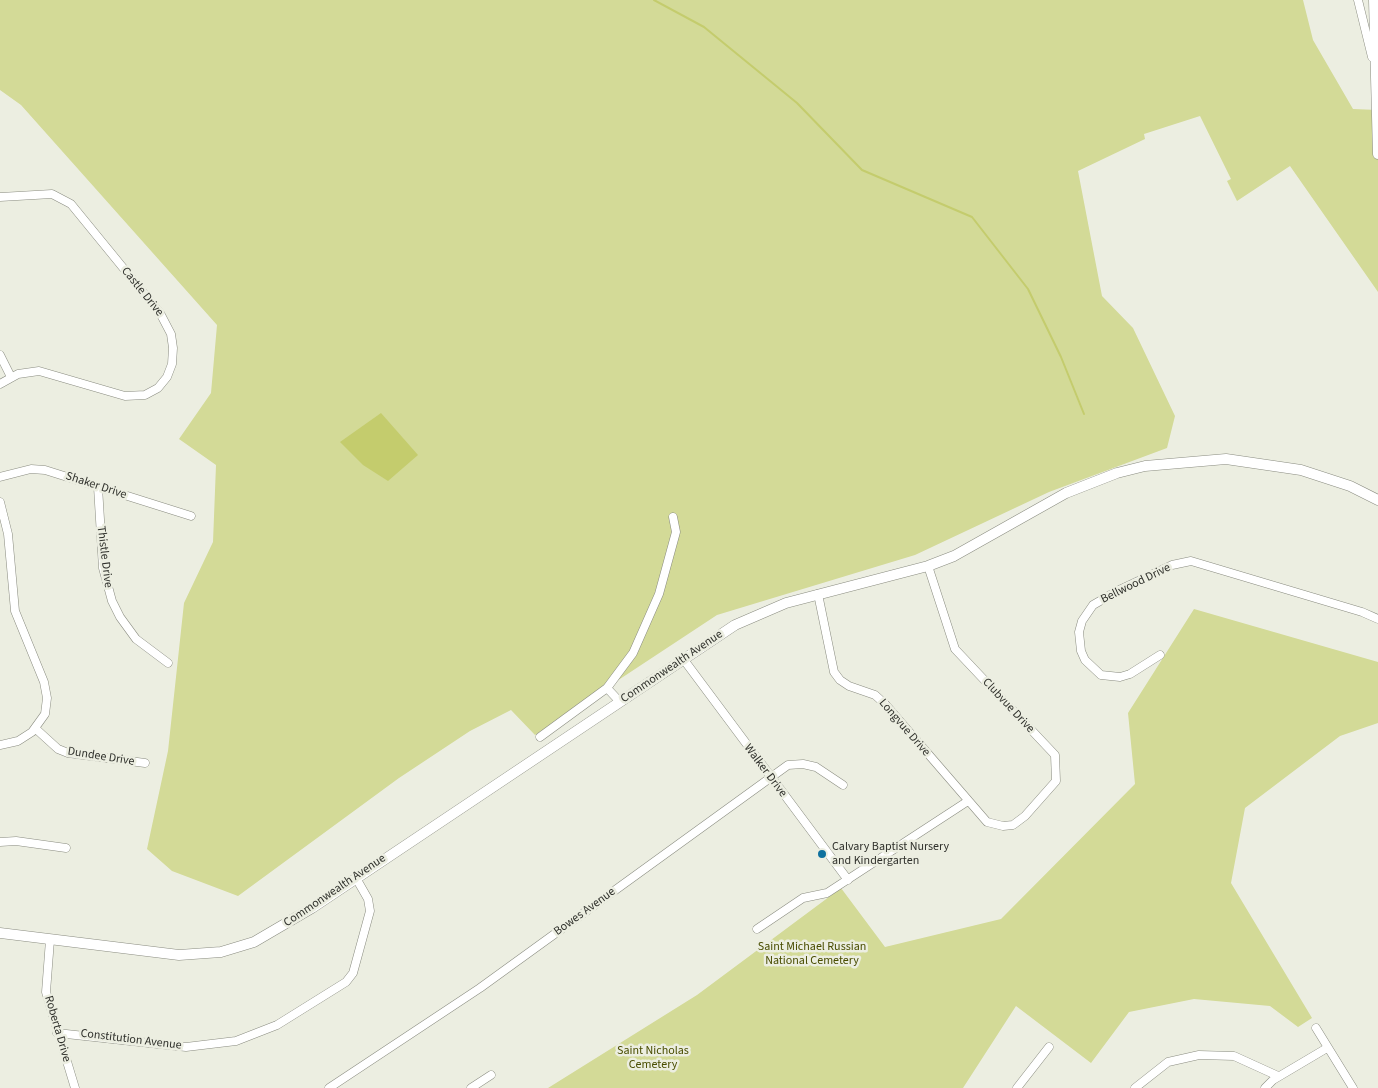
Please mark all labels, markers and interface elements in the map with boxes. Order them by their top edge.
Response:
street label: Castle Drive [118,264,166,320]
street label: Shaker Drive [64,469,128,503]
street label: Thistle Drive [93,525,115,589]
street label: Bellwood Drive [1099,561,1173,607]
street label: Commonwealth Avenue [618,628,726,706]
street label: Clubvue Drive [979,676,1037,736]
street label: Longvue Drive [875,696,933,760]
street label: Walker Drive [740,742,790,800]
street label: Dundee Drive [67,745,135,769]
place label: Calvary Baptist Nursery and Kindergarten [832,840,949,868]
marker: Calvary Baptist Nursery and Kindergarten [816,848,828,860]
street label: Commonwealth Avenue [281,852,389,930]
street label: Bowes Avenue [551,885,619,939]
park label: Saint Michael Russian National Cemetery [758,940,866,968]
street label: Roberta Drive [41,994,73,1064]
street label: Constitution Avenue [80,1027,182,1053]
park label: Saint Nicholas Cemetery [617,1044,689,1072]

